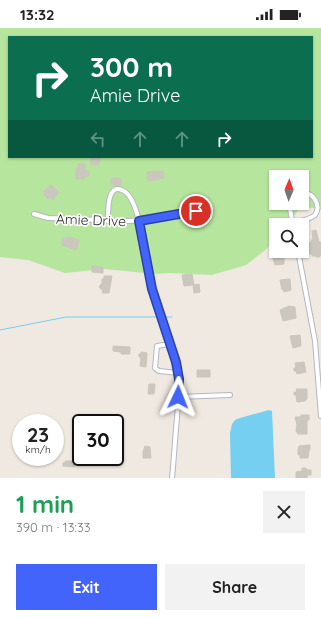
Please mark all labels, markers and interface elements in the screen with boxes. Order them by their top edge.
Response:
text: 13:32 [20,5,55,24]
text: 300 m [90,49,173,84]
icon: right [24,52,76,104]
text: Amie Drive [90,84,180,107]
icon: left [87,128,109,150]
icon: ahead [129,128,151,150]
icon: ahead [171,128,193,150]
icon: right [213,128,235,150]
north arrow [269,170,309,210]
map controls [269,170,309,258]
pin [179,194,213,228]
icon: arrive [185,200,207,222]
street label: Amie Drive [56,210,127,230]
button: search [269,218,309,258]
position arrow [157,376,199,418]
speed limit sign: 30 [72,414,124,466]
text: 23 [27,422,49,447]
text: km/h [25,443,51,456]
text: 1 min [16,489,74,519]
button: close [263,491,305,533]
text: 390 m · 13:33 [16,519,91,535]
button: Exit [16,564,157,610]
button: Share [165,564,305,610]

